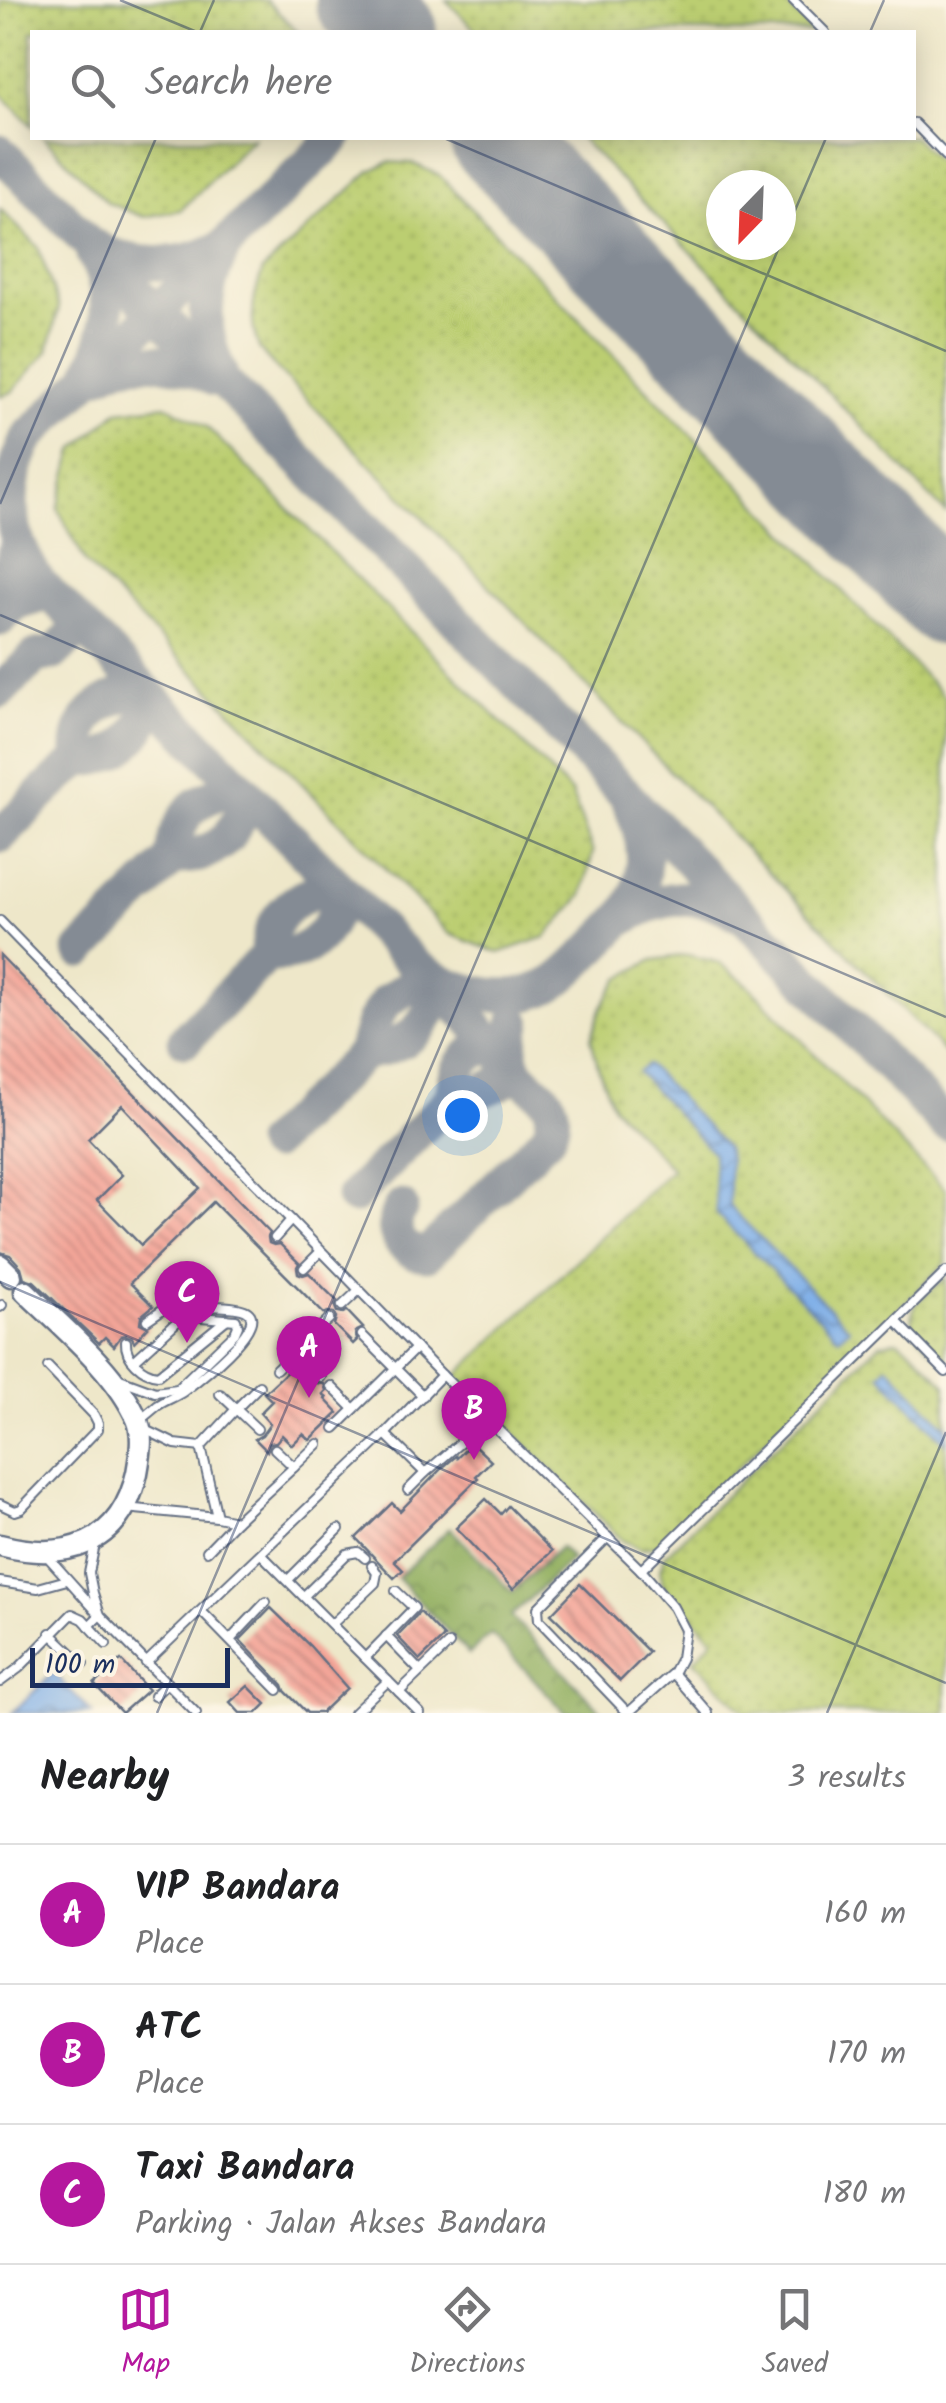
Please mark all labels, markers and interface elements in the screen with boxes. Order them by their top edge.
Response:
search box [30,30,916,140]
text: Search here [145,55,332,115]
icon: search [65,58,120,113]
north arrow [706,170,796,260]
your location [437,1090,488,1141]
pin: C [154,1260,220,1343]
pin: A [276,1316,342,1398]
pin: B [442,1378,506,1460]
scale bar [30,1643,230,1688]
text: 100 m [45,1643,115,1688]
text: Nearby [40,1745,169,1812]
text: 3 results [787,1753,906,1804]
text: VIP Bandara [135,1859,340,1919]
text: A [62,1889,83,1940]
text: 160 m [824,1889,906,1940]
text: Place [135,1919,204,1970]
text: ATC [135,1999,203,2059]
text: B [63,2029,82,2080]
text: 170 m [827,2029,906,2080]
text: Place [135,2059,204,2110]
text: Taxi Bandara [135,2139,355,2199]
text: C [63,2169,82,2220]
text: 180 m [822,2169,906,2220]
text: Parking · Jalan Akses Bandara [135,2199,547,2250]
tab: Map [118,2282,173,2387]
tab: Directions [409,2282,525,2387]
tab: Saved [762,2282,828,2387]

